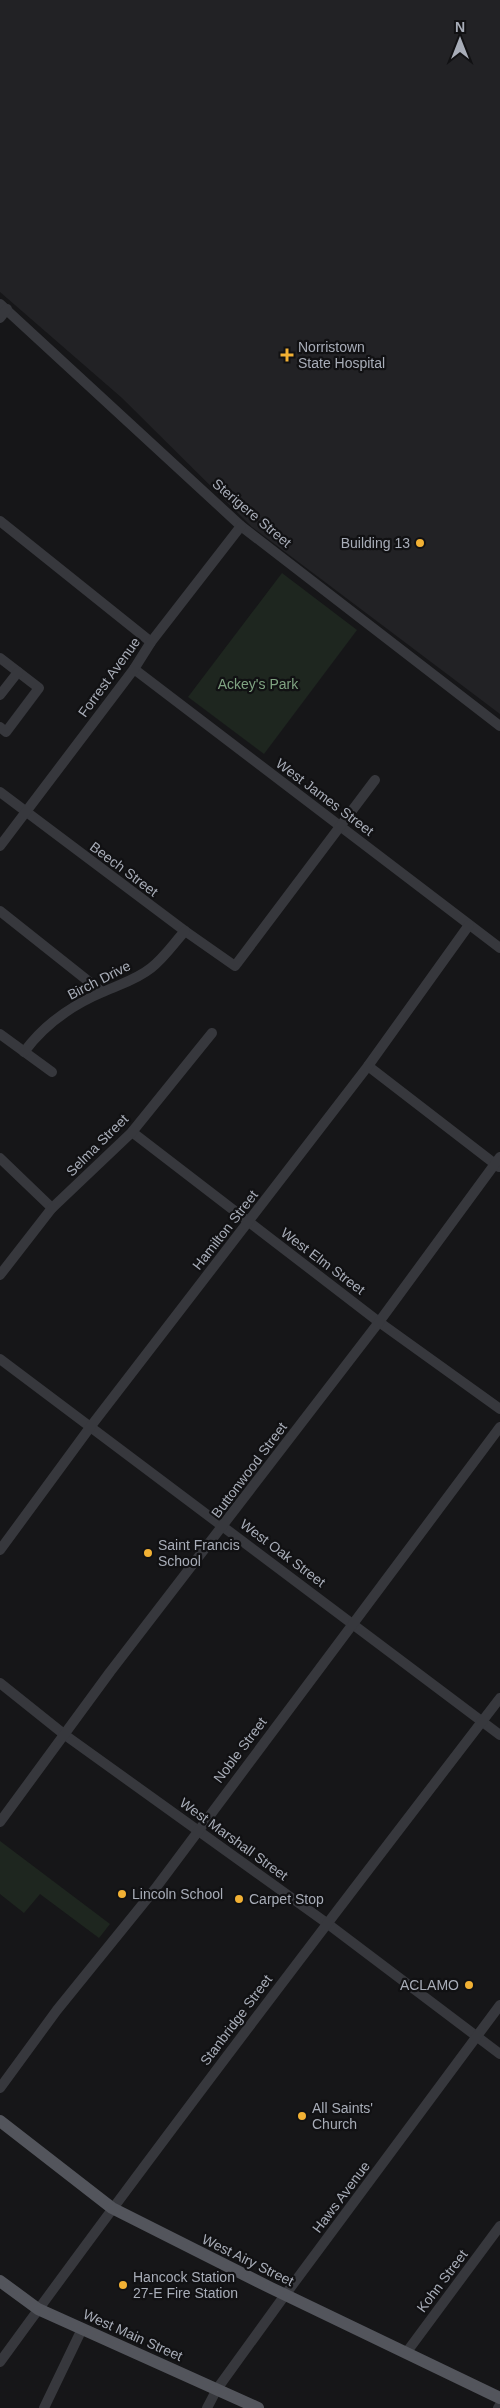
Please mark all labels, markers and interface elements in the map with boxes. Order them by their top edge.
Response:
north arrow [435,15,485,65]
text: N [455,19,465,35]
place label: Norristown State Hospital [298,339,385,371]
marker: Norristown State Hospital [280,348,294,362]
street label: Sterigere Street [209,475,295,551]
place label: Building 13 [341,535,410,551]
marker: Building 13 [414,537,426,549]
street label: Forrest Avenue [75,634,143,720]
park label: Ackey's Park [218,676,299,692]
street label: West James Street [273,755,377,839]
street label: Beech Street [87,838,161,900]
street label: Birch Drive [65,957,133,1003]
street label: Selma Street [63,1111,131,1179]
street label: Hamilton Street [189,1187,261,1273]
street label: West Elm Street [278,1224,368,1298]
street label: Buttonwood Street [208,1419,290,1521]
street label: West Oak Street [237,1516,329,1590]
place label: Saint Francis School [158,1537,240,1569]
marker: Saint Francis School [142,1547,154,1559]
street label: Noble Street [210,1714,270,1786]
street label: West Marshall Street [177,1794,291,1884]
place label: Lincoln School [132,1886,223,1902]
marker: Lincoln School [116,1888,128,1900]
place label: Carpet Stop [249,1891,324,1907]
marker: Carpet Stop [233,1893,245,1905]
street label: Stanbridge Street [197,1972,275,2068]
place label: ACLAMO [400,1977,459,1993]
marker: ACLAMO [463,1979,475,1991]
place label: All Saints' Church [312,2100,373,2132]
marker: All Saints' Church [296,2110,308,2122]
street label: Haws Avenue [309,2158,373,2236]
street label: West Airy Street [200,2231,297,2289]
street label: Kohn Street [413,2247,471,2315]
place label: Hancock Station 27-E Fire Station [133,2269,238,2301]
marker: Hancock Station 27-E Fire Station [117,2279,129,2291]
street label: West Main Street [81,2306,185,2364]

